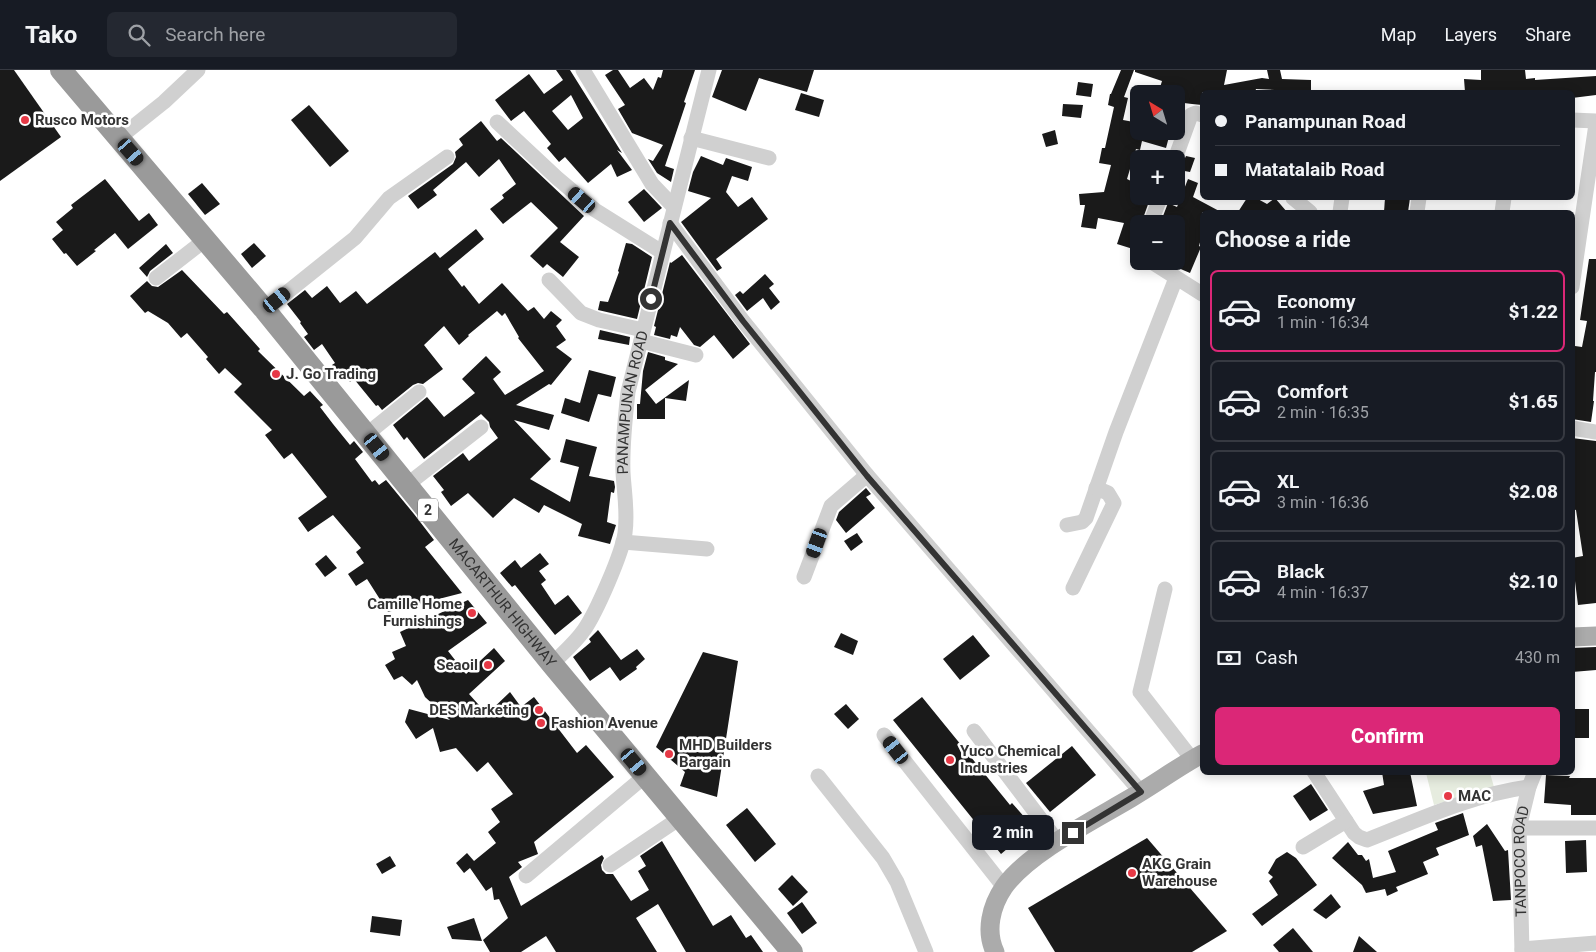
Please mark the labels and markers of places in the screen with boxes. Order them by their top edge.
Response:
place label: Rusco Motors [35,111,129,129]
marker: Rusco Motors [19,114,31,126]
place label: J. Go Trading [286,365,376,383]
marker: J. Go Trading [270,368,282,380]
place label: Camille Home Furnishings [367,595,462,630]
marker: Camille Home Furnishings [466,607,478,619]
place label: Seaoil [436,656,478,674]
marker: Seaoil [482,659,494,671]
place label: DES Marketing [429,701,529,719]
marker: DES Marketing [533,704,545,716]
place label: Fashion Avenue [551,714,658,732]
marker: Fashion Avenue [535,717,547,729]
place label: MHD Builders Bargain [679,736,772,771]
place label: Yuco Chemical Industries [960,742,1061,777]
marker: MHD Builders Bargain [663,748,675,760]
marker: Yuco Chemical Industries [944,754,956,766]
place label: MAC [1458,787,1491,805]
marker: MAC [1442,790,1454,802]
place label: AKG Grain Warehouse [1142,855,1217,890]
marker: AKG Grain Warehouse [1126,867,1138,879]

